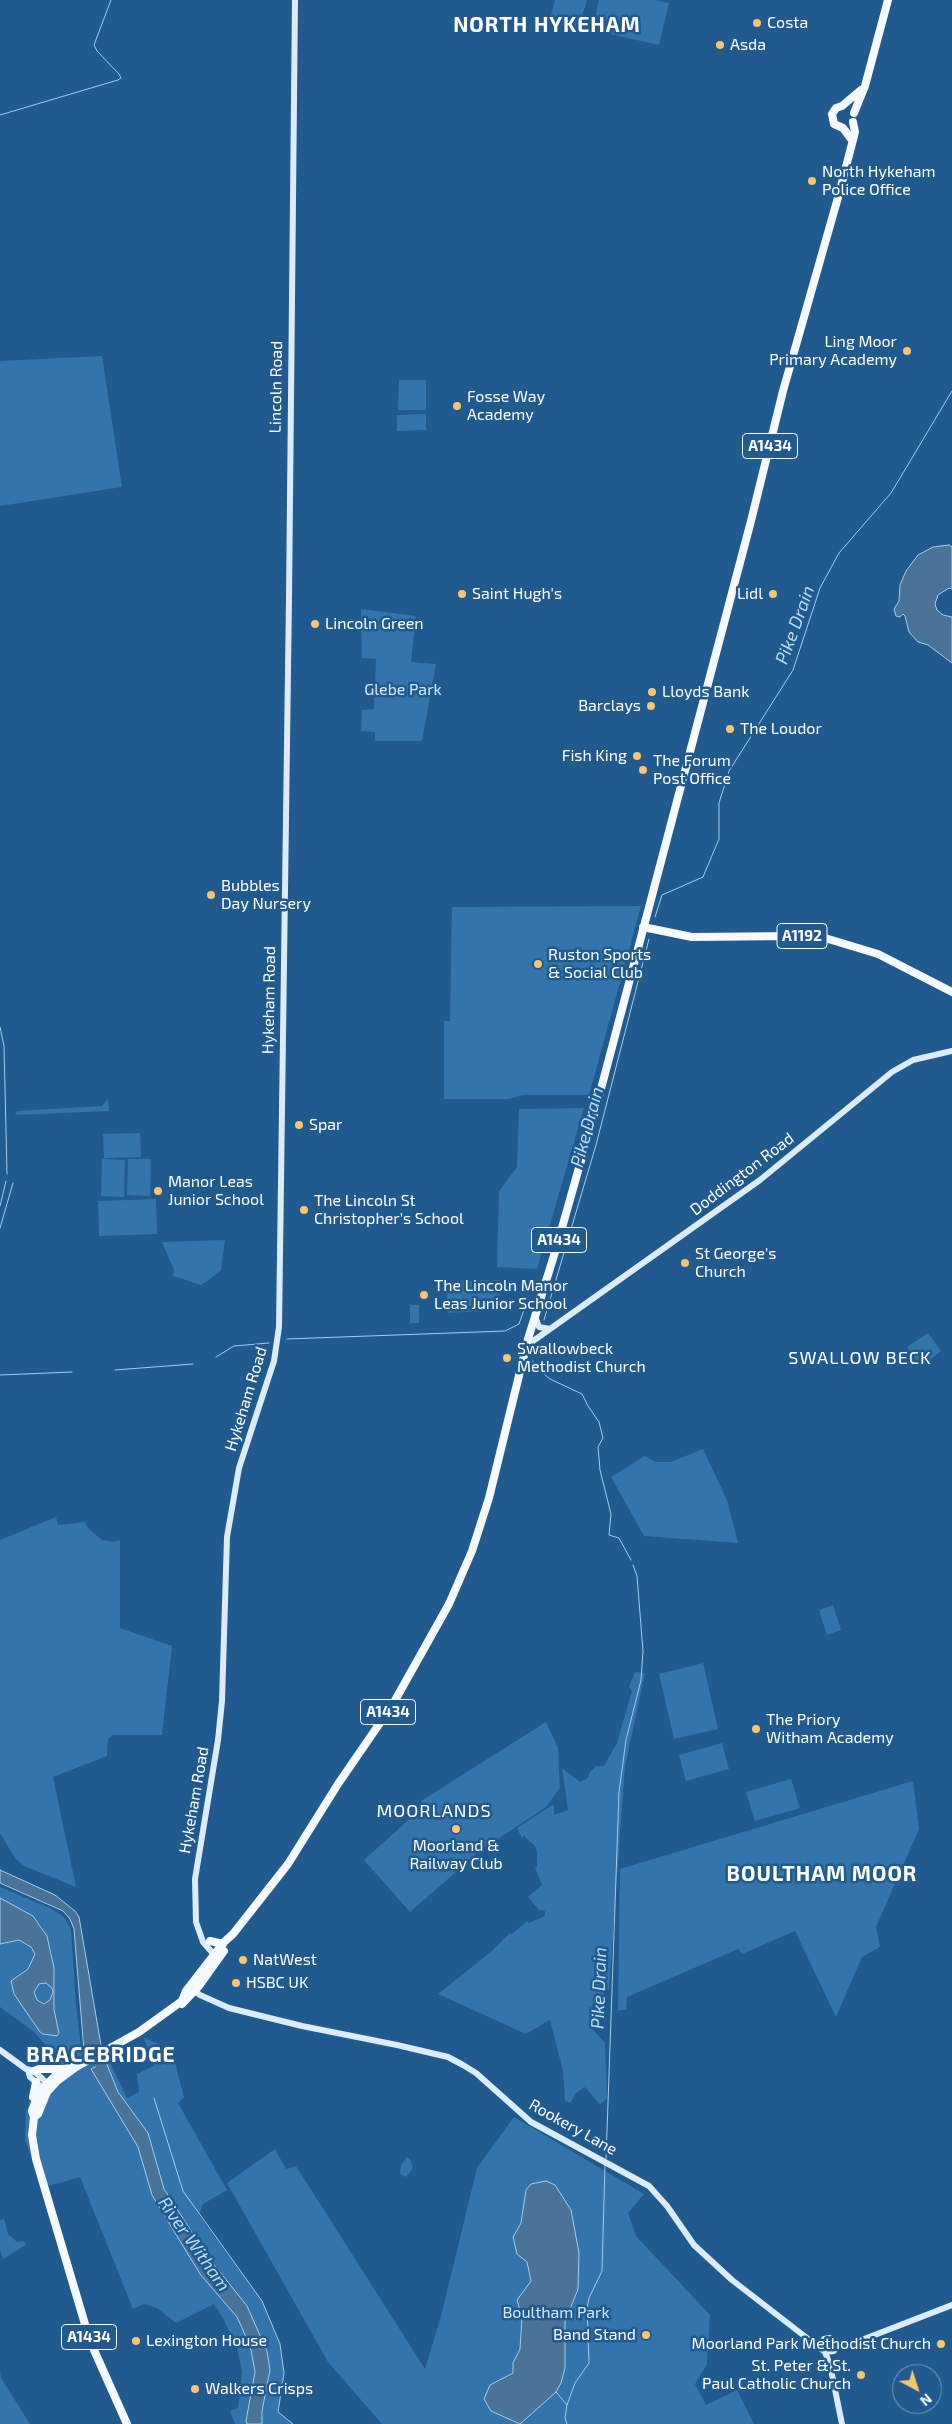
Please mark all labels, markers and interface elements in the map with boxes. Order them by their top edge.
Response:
district label: NORTH HYKEHAM [452,12,642,38]
place label: Costa [767,13,808,33]
marker: Costa [751,17,763,29]
place label: Asda [730,35,766,55]
marker: Asda [714,39,726,51]
place label: North Hykeham Police Office [822,162,935,200]
marker: North Hykeham Police Office [806,175,818,187]
place label: Ling Moor Primary Academy [769,332,897,370]
street label: Lincoln Road [266,340,286,434]
marker: Ling Moor Primary Academy [901,345,913,357]
place label: Fosse Way Academy [467,387,545,425]
marker: Fosse Way Academy [451,400,463,412]
road number: A1434 [742,434,798,458]
water label: Pike Drain [771,583,819,667]
place label: Saint Hugh's [472,584,562,604]
place label: Lidl [737,584,763,604]
marker: Saint Hugh's [456,588,468,600]
marker: Lidl [767,588,779,600]
place label: Lincoln Green [325,614,424,634]
marker: Lincoln Green [309,618,321,630]
park label: Glebe Park [364,680,442,700]
place label: Lloyds Bank [662,682,749,702]
marker: Lloyds Bank [646,686,658,698]
place label: Barclays [578,696,641,716]
marker: Barclays [645,700,657,712]
place label: The Loudor [740,719,822,739]
marker: The Loudor [724,723,736,735]
place label: Fish King [562,746,627,766]
marker: Fish King [631,750,643,762]
place label: The Forum Post Office [653,751,731,789]
marker: The Forum Post Office [637,764,649,776]
place label: Bubbles Day Nursery [221,876,311,914]
marker: Bubbles Day Nursery [205,889,217,901]
road number: A1192 [777,924,827,948]
place label: Ruston Sports & Social Club [548,945,651,983]
street label: Hykeham Road [258,946,280,1054]
marker: Ruston Sports & Social Club [532,958,544,970]
water label: Pike Drain [566,1085,608,1169]
place label: Spar [309,1115,342,1135]
marker: Spar [293,1119,305,1131]
street label: Doddington Road [686,1129,798,1219]
place label: Manor Leas Junior School [168,1172,264,1210]
marker: Manor Leas Junior School [152,1185,164,1197]
place label: The Lincoln St Christopher's School [314,1191,464,1229]
marker: The Lincoln St Christopher's School [298,1204,310,1216]
road number: A1434 [532,1228,586,1252]
place label: St George's Church [695,1244,776,1282]
marker: St George's Church [679,1257,691,1269]
place label: The Lincoln Manor Leas Junior School [434,1276,568,1314]
marker: The Lincoln Manor Leas Junior School [418,1289,430,1301]
place label: Swallowbeck Methodist Church [517,1339,646,1377]
street label: Hykeham Road [221,1344,271,1454]
district label: SWALLOW BECK [787,1347,933,1369]
marker: Swallowbeck Methodist Church [501,1352,513,1364]
road number: A1434 [360,1700,416,1724]
place label: The Priory Witham Academy [766,1710,894,1748]
marker: The Priory Witham Academy [750,1723,762,1735]
street label: Hykeham Road [175,1745,213,1855]
district label: MOORLANDS [375,1800,493,1822]
marker: Moorland & Railway Club [450,1823,462,1835]
place label: Moorland & Railway Club [409,1836,503,1874]
district label: BOULTHAM MOOR [725,1861,919,1887]
water label: Pike Drain [587,1947,611,2029]
place label: NatWest [253,1950,317,1970]
marker: NatWest [237,1954,249,1966]
place label: HSBC UK [246,1973,308,1993]
marker: HSBC UK [230,1977,242,1989]
district label: BRACEBRIDGE [25,2042,177,2068]
street label: Rookery Lane [526,2095,620,2159]
water label: River Witham [153,2193,235,2295]
park label: Boultham Park [502,2303,610,2323]
road number: A1434 [62,2324,116,2350]
place label: Band Stand [553,2325,636,2345]
marker: Band Stand [640,2329,652,2341]
place label: Lexington House [146,2331,267,2351]
place label: Moorland Park Methodist Church [692,2334,931,2354]
marker: Lexington House [130,2335,142,2347]
marker: Moorland Park Methodist Church [935,2338,947,2350]
place label: St. Peter & St. Paul Catholic Church [702,2356,851,2394]
north arrow [892,2364,942,2414]
marker: St. Peter & St. Paul Catholic Church [855,2369,867,2381]
place label: Walkers Crisps [205,2379,313,2399]
marker: Walkers Crisps [189,2383,201,2395]
text: N [917,2390,936,2410]

